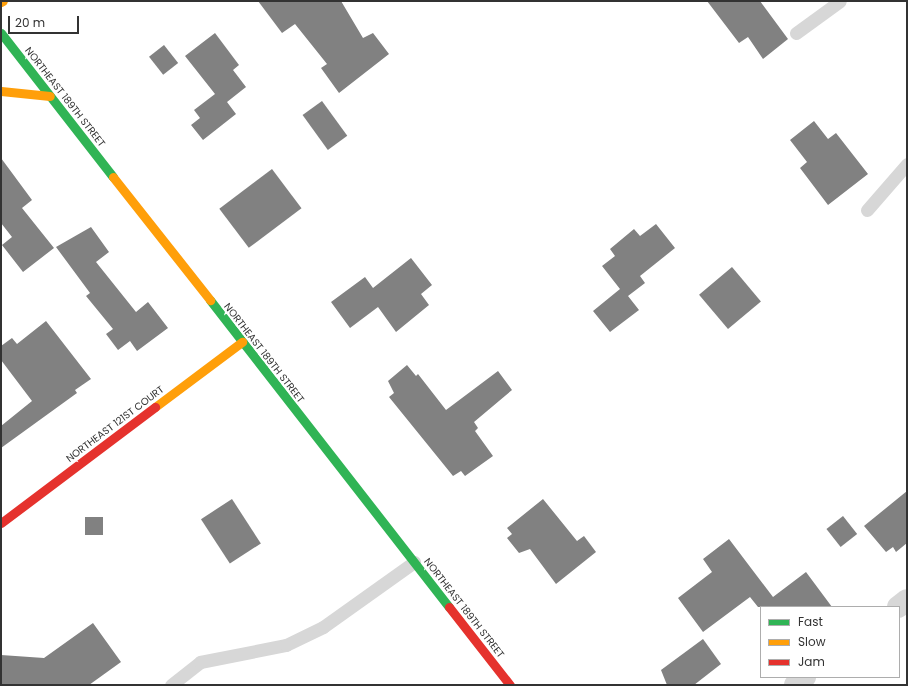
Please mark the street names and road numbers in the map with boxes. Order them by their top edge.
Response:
street label: NORTHEAST 189TH STREET [22,45,108,149]
street label: NORTHEAST 189TH STREET [221,301,307,405]
street label: NORTHEAST 121ST COURT [64,383,166,465]
street label: NORTHEAST 189TH STREET [421,556,507,660]

